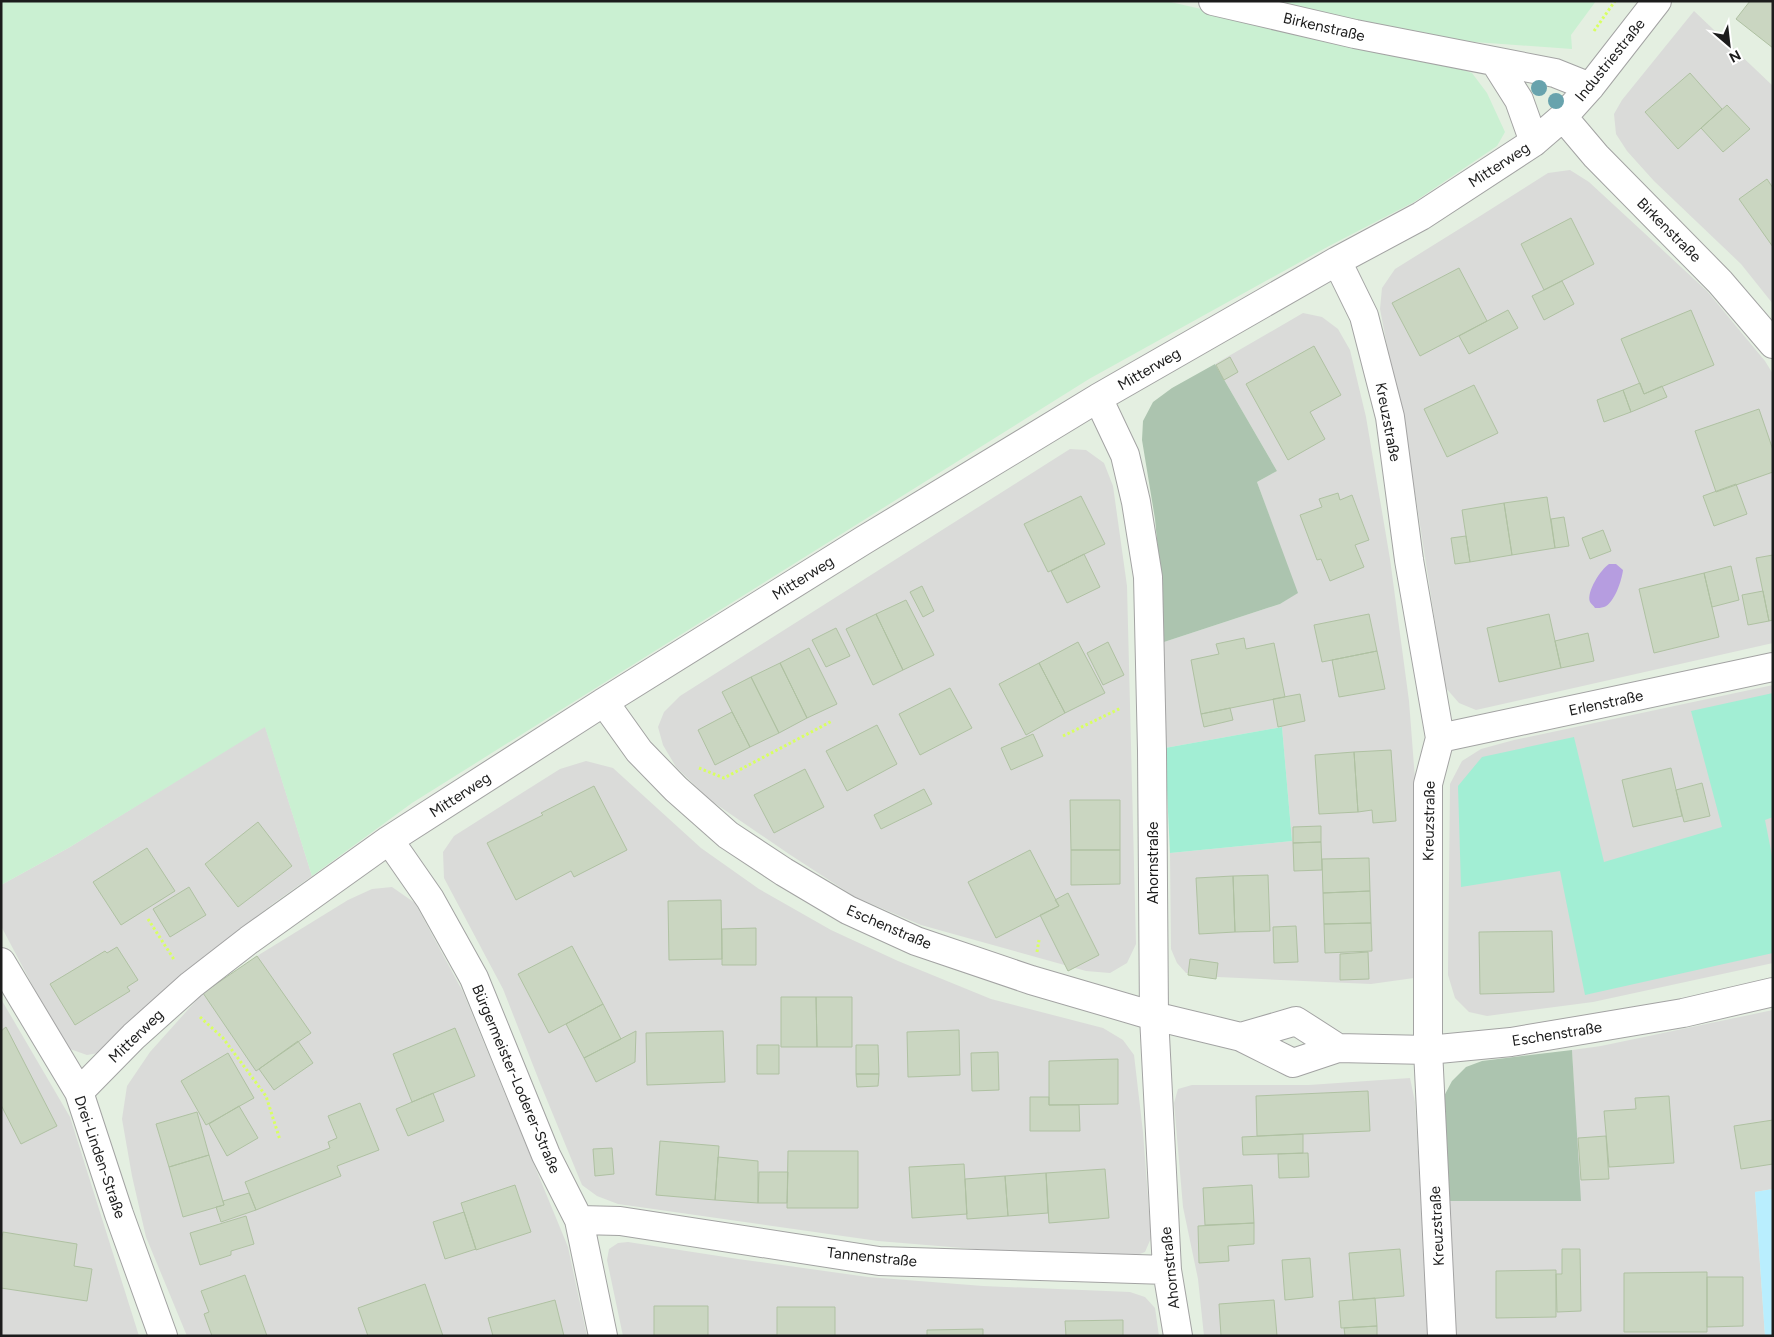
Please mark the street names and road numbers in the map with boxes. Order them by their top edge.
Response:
street label: Birkenstraße [1281,9,1367,45]
street label: Industriestraße [1571,15,1649,105]
street label: Mitterweg [1465,139,1533,191]
street label: Birkenstraße [1633,194,1705,266]
street label: Mitterweg [1114,344,1184,394]
street label: Kreuzstraße [1372,381,1404,463]
street label: Mitterweg [769,552,837,604]
street label: Erlenstraße [1567,686,1645,720]
street label: Mitterweg [426,769,494,821]
street label: Kreuzstraße [1419,781,1439,861]
street label: Ahornstraße [1144,822,1162,904]
street label: Eschenstraße [844,901,934,953]
street label: Bürgermeister-Loderer-Straße [468,982,564,1176]
street label: Mitterweg [105,1005,167,1067]
street label: Eschenstraße [1511,1018,1603,1050]
street label: Drei-Linden-Straße [71,1093,129,1221]
street label: Kreuzstraße [1426,1186,1448,1266]
street label: Ahornstraße [1157,1226,1183,1310]
street label: Tannenstraße [826,1243,918,1271]

